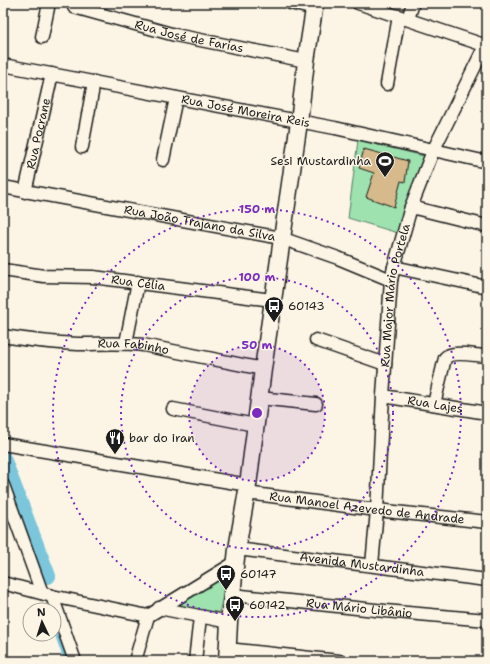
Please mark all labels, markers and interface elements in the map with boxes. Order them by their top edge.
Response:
street label: Rua José de Farias [133,16,245,56]
street label: Rua José Moreira Reis [180,91,311,131]
street label: Rua Pocrane [23,96,54,171]
sports icon: Sesi Mustardinha [374,150,396,178]
place label: Sesi Mustardinha [271,153,372,169]
street label: Rua João Trajano da Silva [123,201,277,245]
text: 150 m [239,201,275,217]
street label: Rua Major Mário Portela [377,221,414,368]
text: 100 m [239,269,276,285]
street label: Rua Célia [110,271,167,294]
bus stop icon: 60143 [263,295,285,323]
place label: 60143 [288,298,325,314]
street label: Rua Fabinho [97,335,171,358]
text: 50 m [242,337,273,353]
street label: Rua Lajes [406,392,464,417]
centre of rings [250,406,264,420]
restaurant icon: bar do iran [104,427,126,455]
place label: bar do iran [129,430,195,446]
street label: Rua Manoel Azevedo de Andrade [269,488,466,528]
street label: Avenida Mustardinha [299,549,426,580]
bus stop icon: 60147 [215,563,237,591]
place label: 60147 [240,566,277,582]
bus stop icon: 60142 [224,594,246,622]
street label: Rua Mário Libânio [305,595,413,621]
place label: 60142 [249,597,286,613]
north arrow [22,602,62,642]
text: N [36,605,46,620]

